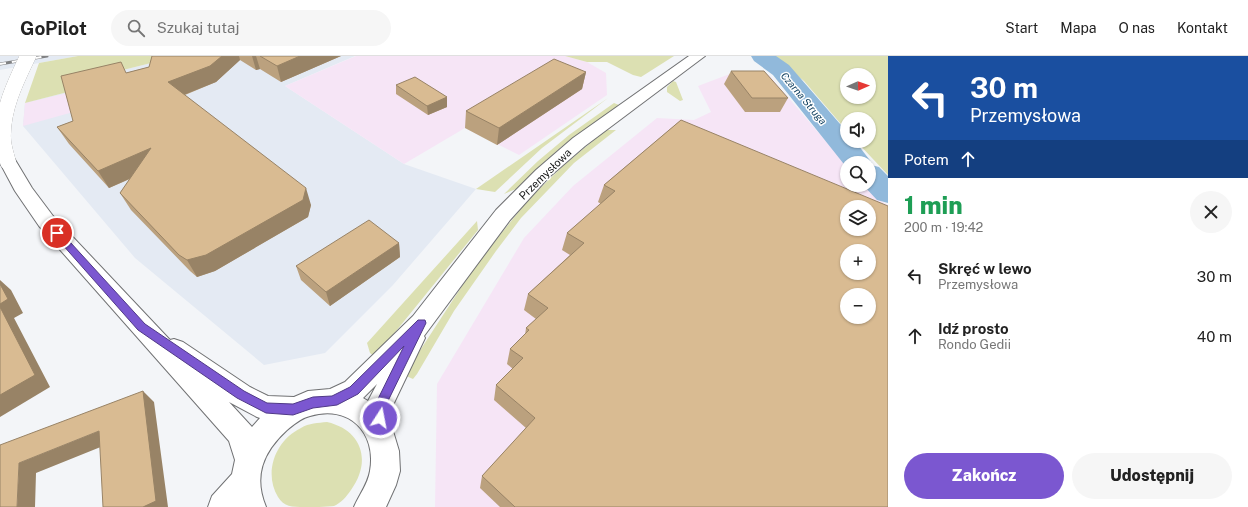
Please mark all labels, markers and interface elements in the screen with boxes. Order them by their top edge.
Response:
search box [111,10,391,46]
text: GoPilot [20,17,87,39]
icon: search [125,17,147,39]
text: Szukaj tutaj [157,19,239,36]
text: Start [1005,20,1038,36]
text: Mapa [1060,20,1096,36]
text: O nas [1118,20,1155,36]
text: Kontakt [1177,20,1228,36]
north arrow [840,68,876,104]
map controls [840,68,876,324]
water label: Czarna Struga [779,69,829,127]
text: 30 m [970,71,1038,104]
icon: left [904,72,956,124]
text: Przemysłowa [970,105,1081,126]
button: sound [840,112,876,148]
street label: Przemysłowa [516,146,574,202]
icon: ahead [957,148,979,170]
text: Potem [904,151,949,168]
button: search [840,156,876,192]
text: 1 min [904,191,963,219]
button: close [1190,191,1232,233]
button: layers [840,200,876,236]
pin [40,216,74,250]
text: 200 m · 19:42 [904,220,983,235]
icon: arrive [46,222,68,244]
button: + [840,244,876,280]
text: Skręć w lewo [938,260,1032,277]
icon: left [904,265,926,287]
text: 30 m [1197,268,1232,285]
text: Przemysłowa [938,277,1018,292]
button: − [840,288,876,324]
text: Idź prosto [938,320,1009,337]
icon: ahead [904,325,926,347]
text: 40 m [1197,328,1232,345]
text: Rondo Gedii [938,337,1011,352]
position arrow [359,397,401,439]
button: Zakończ [904,453,1064,499]
button: Udostępnij [1072,453,1232,499]

